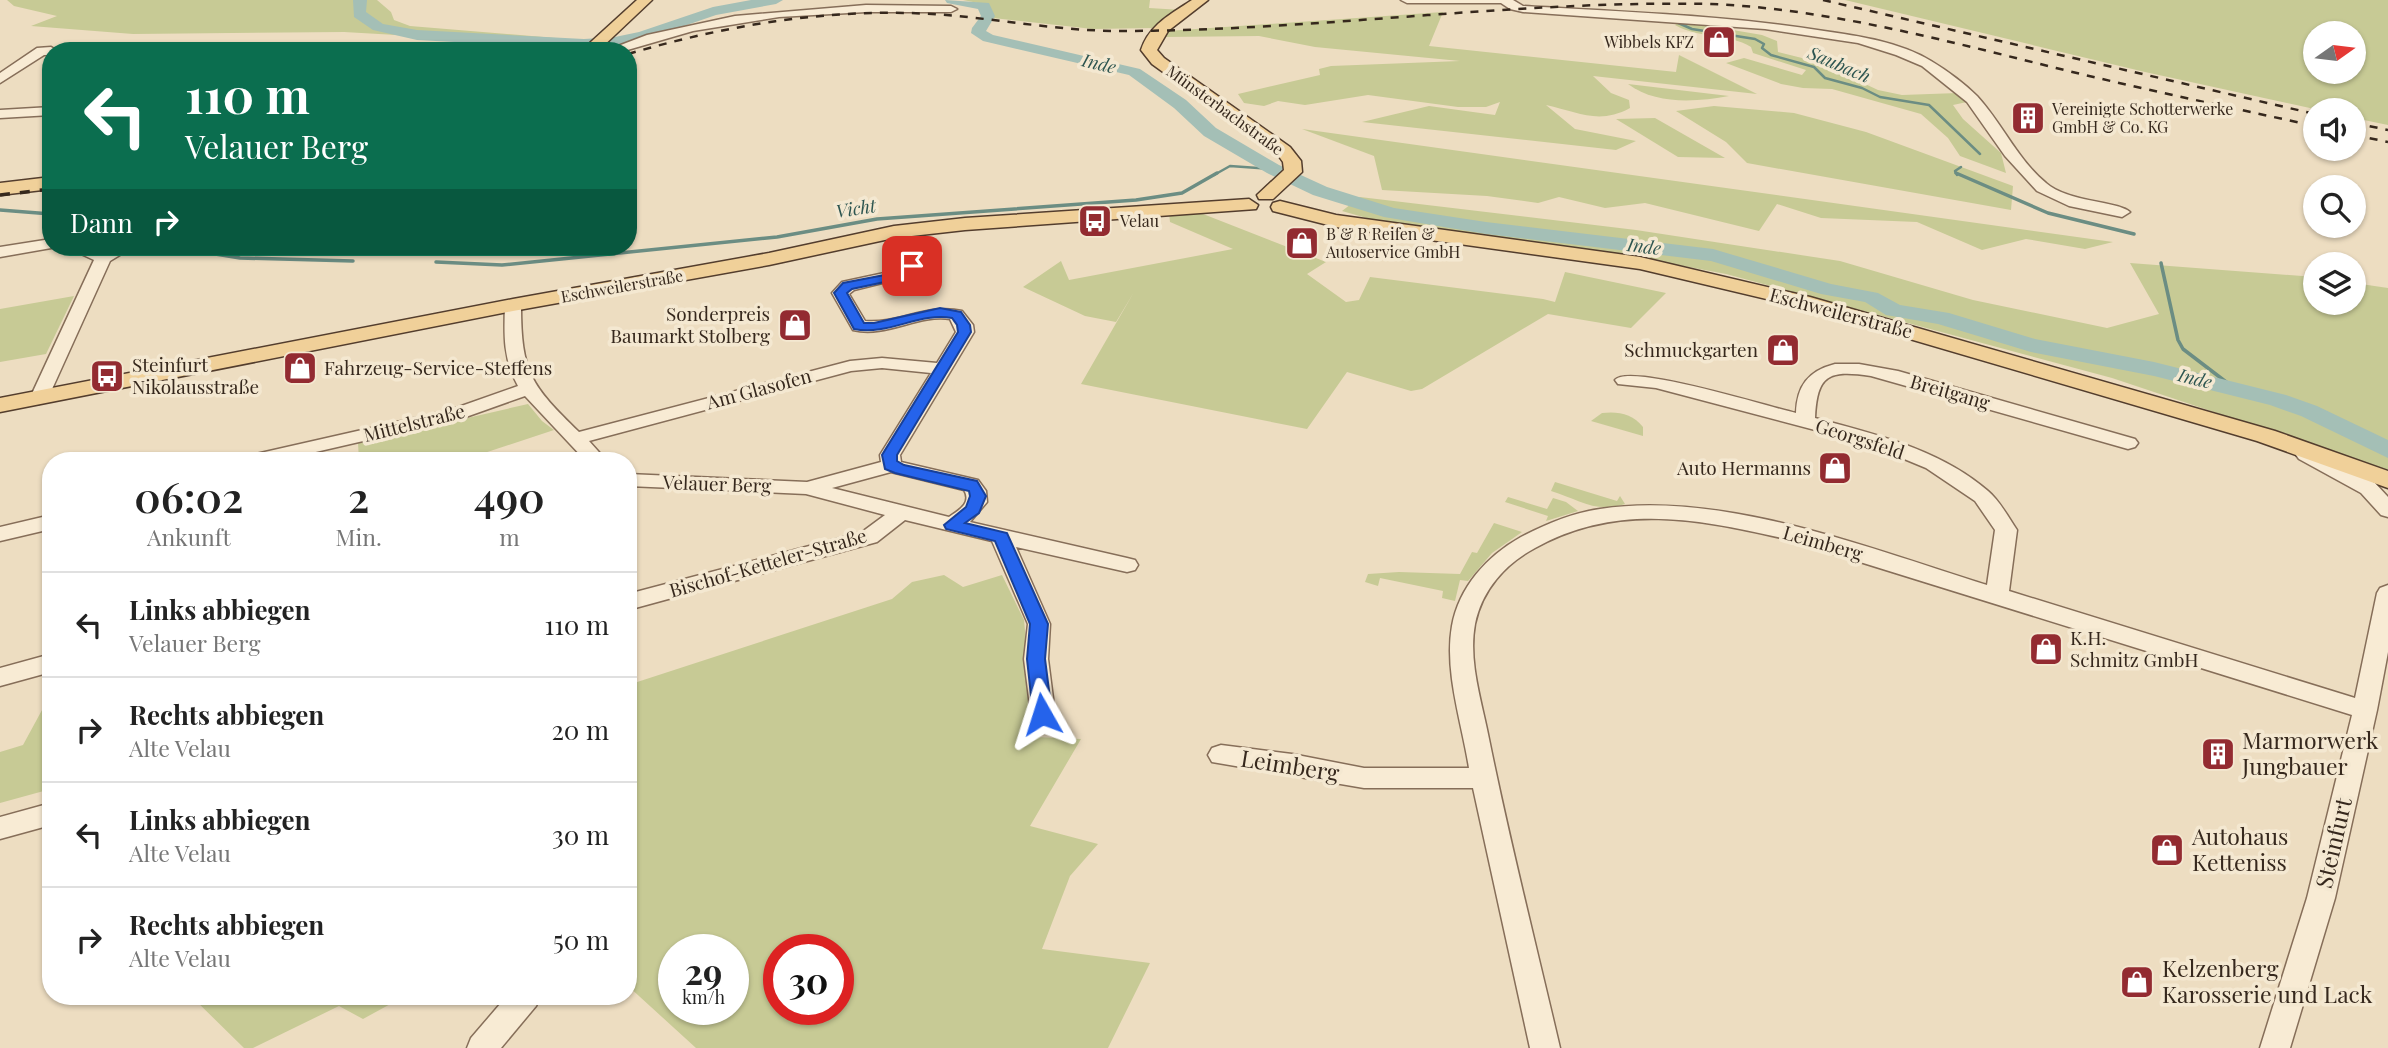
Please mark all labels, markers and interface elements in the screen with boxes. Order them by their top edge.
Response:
north arrow [2303,21,2366,84]
map controls [2303,21,2366,315]
shop icon: Wibbels KFZ [1700,23,1738,61]
place label: Wibbels KFZ [1603,31,1694,52]
water label: Saubach [1804,40,1874,88]
water label: Inde [1079,47,1119,79]
street label: Münsterbachstraße [1163,60,1288,159]
text: 110 m [185,61,310,126]
icon: left [70,70,161,161]
place label: Vereinigte Schotterwerke GmbH & Co. KG [2051,98,2233,137]
button: sound [2303,98,2366,161]
building icon: Vereinigte Schotterwerke GmbH & Co. KG [2009,99,2047,137]
text: Velauer Berg [185,124,368,167]
button: search [2303,175,2366,238]
water label: Vicht [834,193,879,223]
bus stop icon: Velau [1076,202,1114,240]
icon: right [147,203,185,241]
text: Dann [70,205,133,240]
place label: Velau [1119,210,1159,231]
place label: B & R Reifen & Autoservice GmbH [1325,223,1460,262]
shop icon: B & R Reifen & Autoservice GmbH [1283,224,1321,262]
water label: Inde [1625,232,1663,260]
pin [882,236,942,296]
icon: arrive [893,247,931,285]
button: layers [2303,252,2366,315]
street label: Eschweilerstraße [559,264,685,307]
street label: Eschweilerstraße [1767,280,1916,344]
place label: Sonderpreis Baumarkt Stolberg [610,300,770,348]
shop icon: Sonderpreis Baumarkt Stolberg [776,306,814,344]
shop icon: Schmuckgarten [1764,331,1802,369]
place label: Schmuckgarten [1624,336,1759,362]
shop icon: Fahrzeug-Service-Steffens [281,349,319,387]
place label: Steinfurt Nikolausstraße [132,351,259,399]
place label: Fahrzeug-Service-Steffens [324,354,552,380]
bus stop icon: Steinfurt Nikolausstraße [88,357,126,395]
street label: Am Glasofen [702,361,815,415]
water label: Inde [2175,362,2215,394]
street label: Breitgang [1907,367,1993,415]
street label: Mittelstraße [360,397,467,447]
street label: Georgsfeld [1812,411,1908,465]
shop icon: Auto Hermanns [1816,449,1854,487]
place label: Auto Hermanns [1676,454,1811,480]
text: 06:02 [134,468,243,524]
text: 2 [348,468,369,524]
text: 490 [474,468,545,524]
street label: Velauer Berg [661,468,772,498]
street label: Leimberg [1780,518,1866,566]
text: Ankunft [147,521,231,552]
text: Min. [336,521,382,552]
text: m [499,521,520,552]
street label: Bischof-Ketteler-Straße [666,521,869,603]
text: Links abbiegen [129,592,310,627]
icon: left [70,606,108,644]
text: 110 m [545,607,609,642]
place label: K.H. Schmitz GmbH [2070,624,2199,672]
text: Velauer Berg [129,627,261,658]
shop icon: K.H. Schmitz GmbH [2027,630,2065,668]
position arrow [1005,677,1079,751]
text: Rechts abbiegen [129,697,324,732]
icon: right [70,711,108,749]
text: 20 m [551,712,609,747]
place label: Marmorwerk Jungbauer [2241,724,2379,781]
text: Alte Velau [129,732,231,763]
building icon: Marmorwerk Jungbauer [2199,735,2237,773]
street label: Leimberg [1239,741,1342,788]
street label: Steinfurt [2307,793,2358,891]
text: Links abbiegen [129,802,310,837]
icon: left [70,816,108,854]
text: 30 m [552,817,609,852]
place label: Autohaus Ketteniss [2191,820,2288,877]
shop icon: Autohaus Ketteniss [2148,831,2186,869]
text: Alte Velau [129,837,231,868]
text: Rechts abbiegen [129,907,324,942]
icon: right [70,921,108,959]
text: 50 m [553,922,609,957]
speed limit sign: 30 [763,934,854,1025]
text: Alte Velau [129,942,231,973]
text: 29 [685,947,722,994]
place label: Kelzenberg Karosserie und Lack [2162,952,2373,1009]
shop icon: Kelzenberg Karosserie und Lack [2118,963,2156,1001]
text: km/h [682,985,725,1009]

